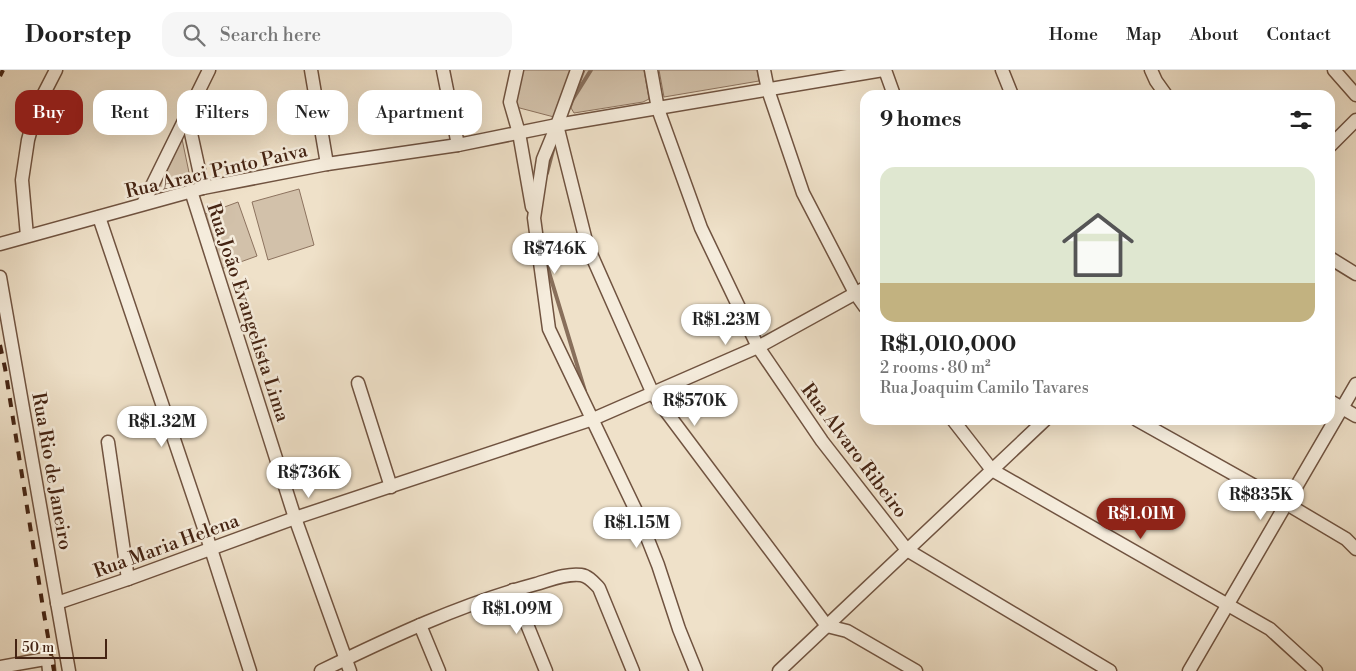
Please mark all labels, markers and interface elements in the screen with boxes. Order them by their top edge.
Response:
search box [162,12,512,57]
text: Doorstep [25,20,132,50]
icon: search [180,21,208,49]
text: Search here [220,23,321,47]
text: Home [1049,23,1098,46]
text: Map [1126,23,1162,46]
text: About [1190,23,1239,46]
text: Contact [1267,23,1331,46]
chip: Buy [15,90,83,135]
chip: Rent [93,90,167,135]
chip: Filters [177,90,267,135]
chip: New [277,90,348,135]
chip: Apartment [358,90,482,135]
icon: filters [1287,106,1315,134]
text: 9 homes [880,107,961,133]
street label: Rua Araci Pinto Paiva [123,138,310,204]
street label: Rua João Evangelista Lima [201,200,295,425]
icon: home [1053,200,1143,290]
pin: R$746K [514,232,596,275]
text: R$746K [523,239,587,259]
pin: R$1.23M [680,304,772,346]
text: R$1.23M [692,310,760,330]
text: R$1,010,000 [880,332,1016,358]
text: 2 rooms · 80 m² [880,358,991,378]
street label: Rua Alvaro Ribeiro [796,378,913,523]
text: Rua Joaquim Camilo Tavares [880,378,1089,398]
pin: R$570K [654,384,736,427]
street label: Rua Rio de Janeiro [26,391,78,552]
text: R$570K [663,391,727,411]
pin: R$1.32M [116,406,208,448]
text: R$1.32M [128,412,196,432]
pin: R$736K [268,456,350,499]
text: R$736K [277,463,341,483]
pin: R$835K [1220,478,1302,521]
text: R$835K [1229,485,1293,505]
pin: R$1.01M [1095,498,1187,540]
text: R$1.01M [1107,504,1175,524]
pin: R$1.15M [591,506,683,549]
street label: Rua Maria Helena [90,508,243,583]
text: R$1.15M [604,513,670,533]
pin: R$1.09M [471,592,563,635]
text: R$1.09M [482,599,552,619]
scale bar [15,636,108,659]
text: 50 m [22,639,54,657]

